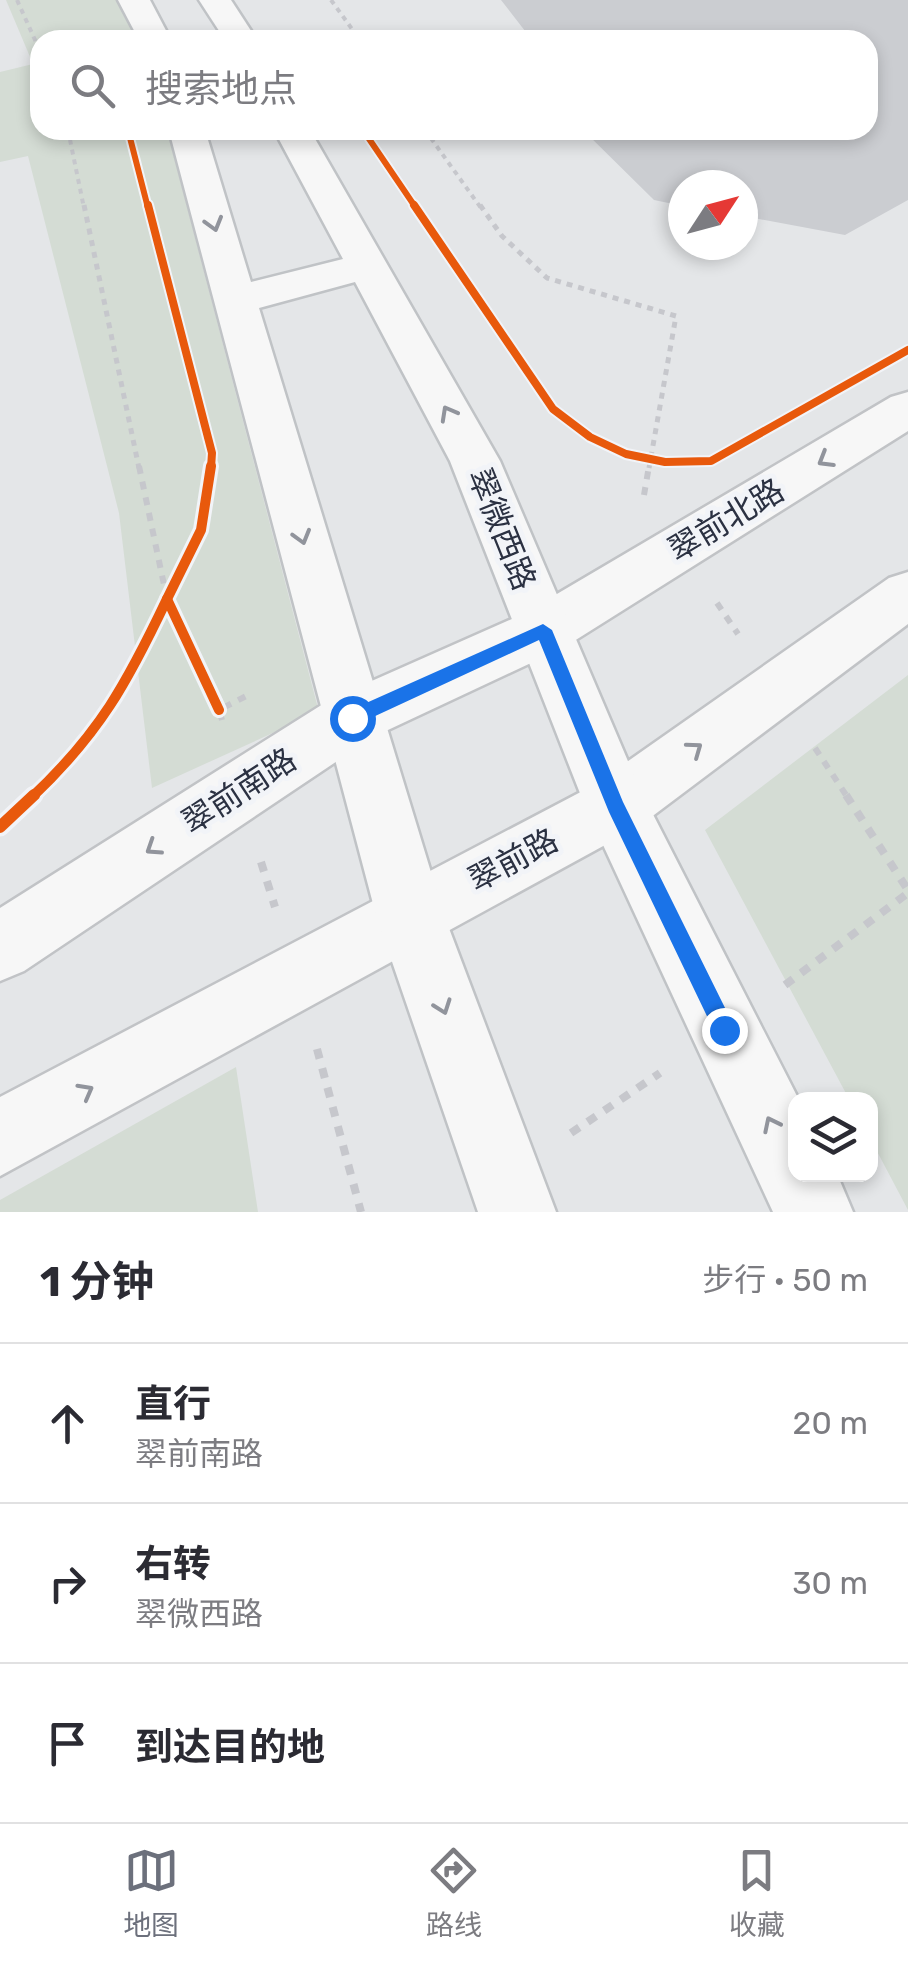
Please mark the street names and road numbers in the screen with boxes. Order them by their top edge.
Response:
street label: 翠微西路 [460,463,544,595]
street label: 翠前北路 [661,471,791,569]
street label: 翠前南路 [175,740,303,842]
street label: 翠前路 [462,821,564,899]

